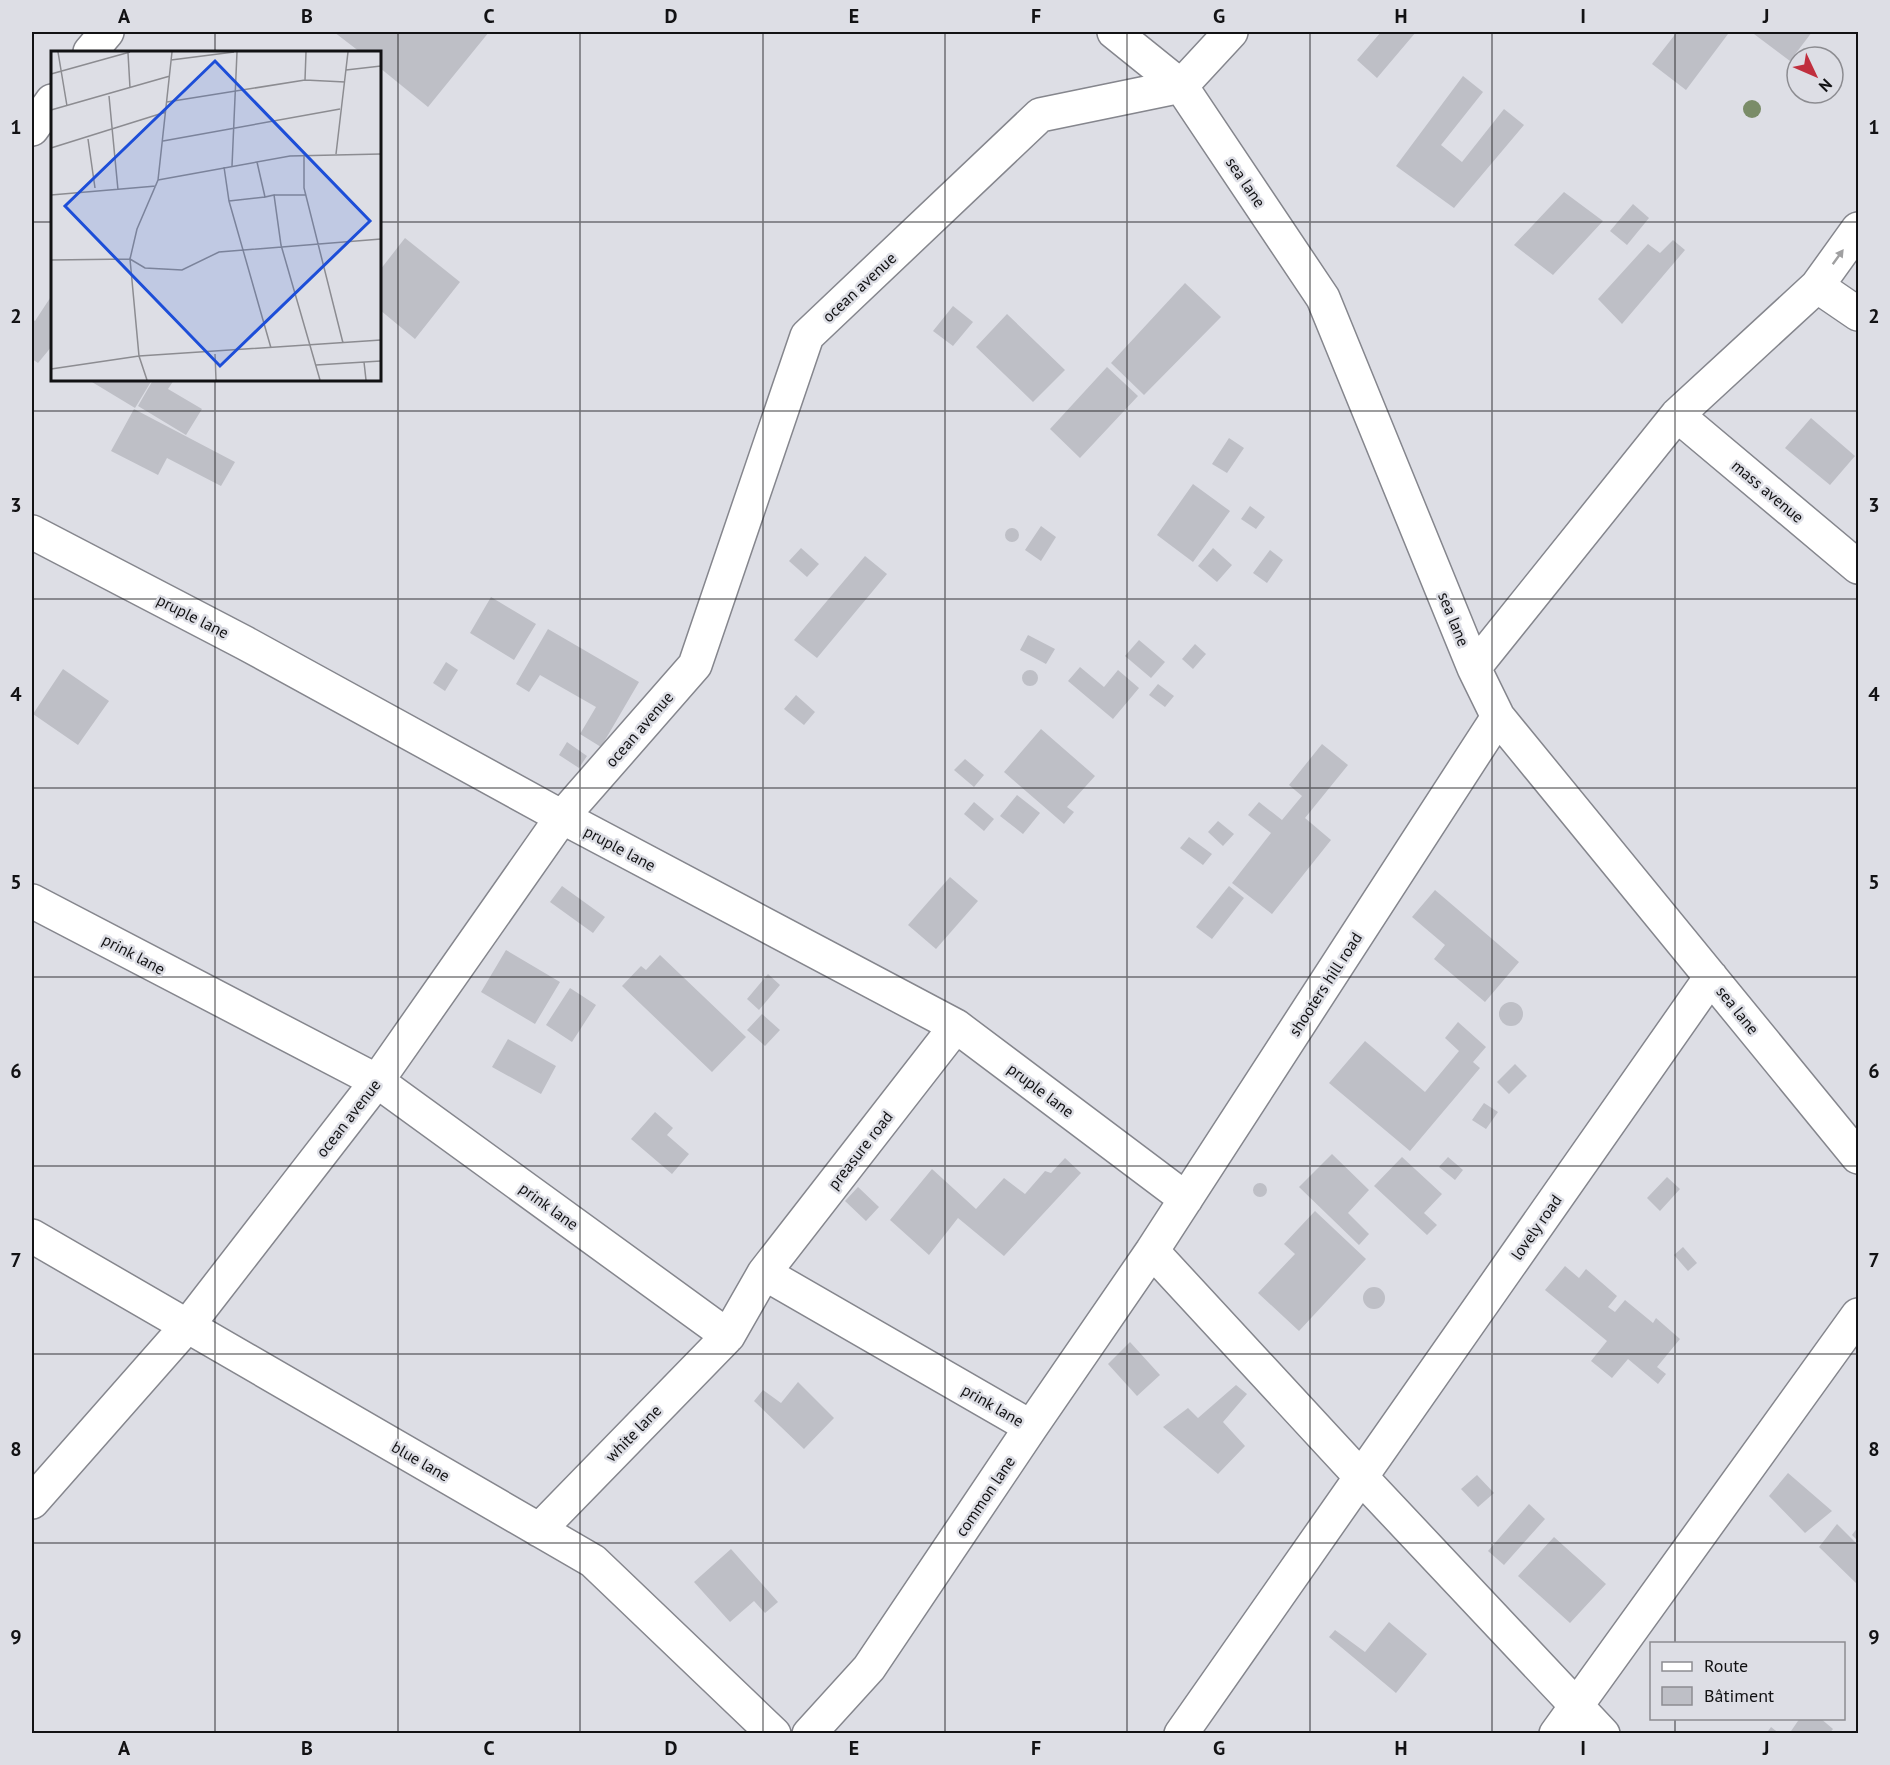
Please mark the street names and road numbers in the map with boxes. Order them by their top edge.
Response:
street label: sea lane [1222,153,1270,211]
street label: ocean avenue [818,248,900,326]
street label: mass avenue [1728,455,1808,527]
street label: pruple lane [154,589,232,643]
street label: sea lane [1434,589,1474,649]
street label: ocean avenue [601,687,677,771]
street label: pruple lane [581,821,659,875]
street label: shooters hill road [1284,928,1366,1040]
street label: prink lane [99,929,169,979]
street label: sea lane [1712,982,1764,1038]
street label: pruple lane [1004,1059,1078,1121]
street label: ocean avenue [311,1075,385,1161]
street label: preasure road [823,1107,897,1193]
street label: prink lane [516,1178,582,1234]
street label: lovely road [1506,1191,1566,1263]
street label: prink lane [959,1379,1027,1431]
street label: white lane [601,1400,665,1466]
street label: blue lane [388,1436,454,1486]
street label: common lane [951,1452,1019,1540]

